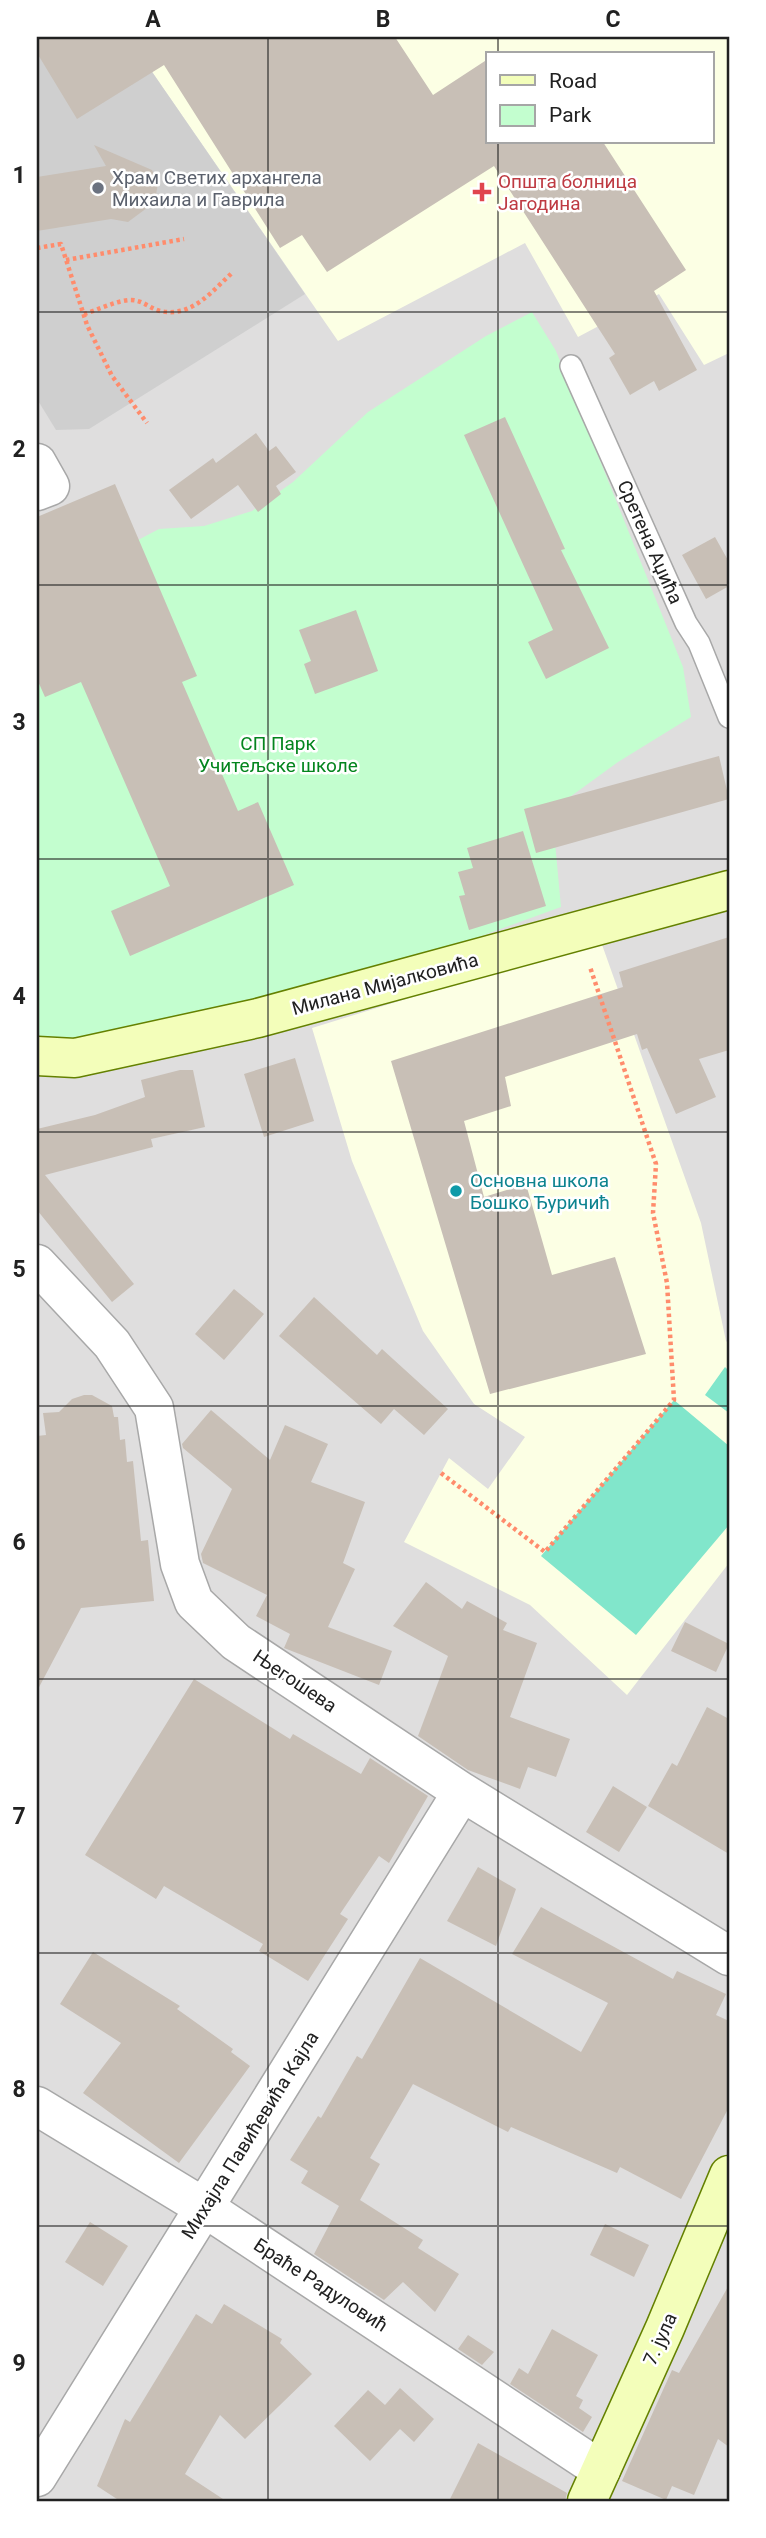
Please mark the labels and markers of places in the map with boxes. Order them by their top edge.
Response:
place label: Храм Светих архангела Михаила и Гаврила [112,166,322,211]
place label: Општа болница Јагодина [498,170,637,215]
marker: Храм Светих архангела Михаила и Гаврила [90,180,106,196]
marker: Општа болница Јагодина [472,182,492,202]
place label: Основна школа Бошко Ђуричић [470,1169,610,1214]
marker: Основна школа Бошко Ђуричић [448,1183,464,1199]

